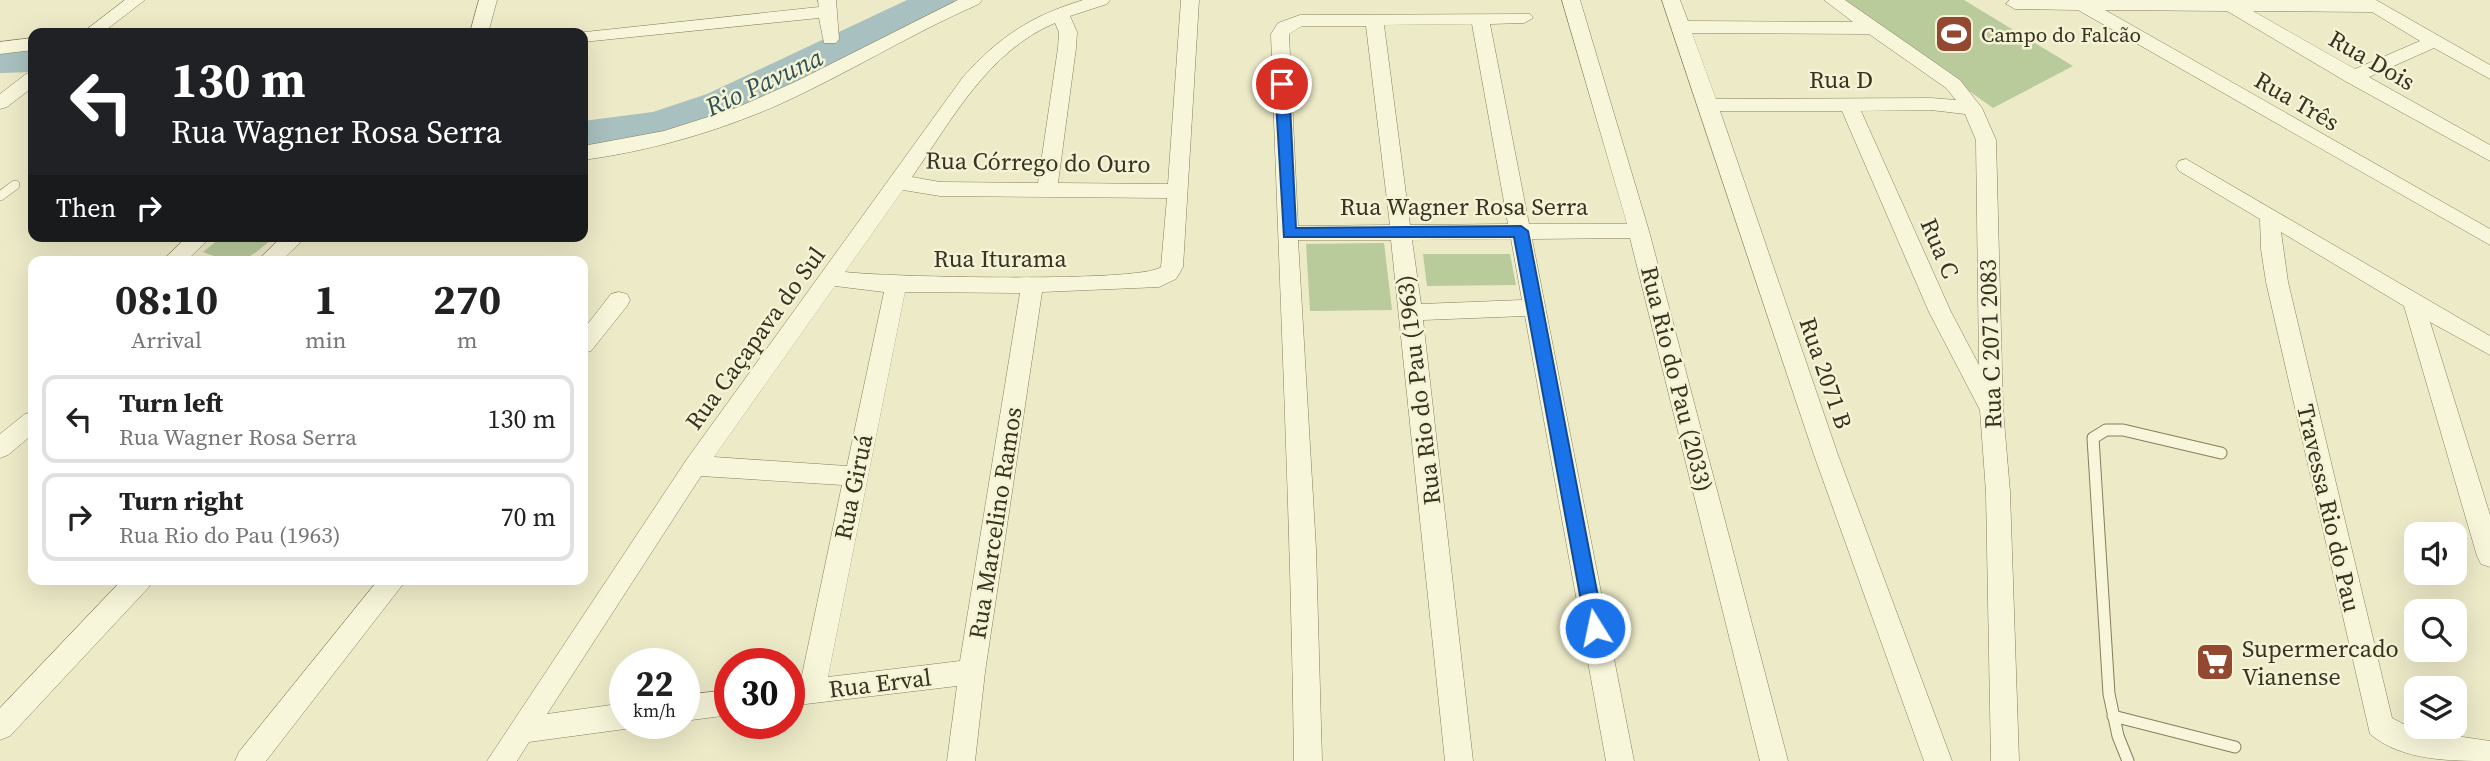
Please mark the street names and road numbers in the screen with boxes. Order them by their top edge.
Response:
street label: Rua Dois [2323,22,2421,98]
street label: Rua D [1809,63,1873,96]
street label: Rua Três [2248,63,2346,139]
street label: Rua Córrego do Ouro [925,144,1151,180]
street label: Rua Wagner Rosa Serra [1340,190,1589,223]
street label: Rua C [1913,213,1967,283]
street label: Rua Caçapava do Sul [677,240,833,436]
street label: Rua Iturama [933,242,1067,275]
street label: Rua C 2071 2083 [1971,259,2009,429]
street label: Rua Rio do Pau (2033) [1633,263,1721,495]
street label: Rua Rio do Pau (1963) [1388,273,1448,507]
street label: Rua 2071 B [1792,313,1860,433]
street label: Travessa Rio do Pau [2289,401,2369,615]
street label: Rua Marcelino Ramos [960,405,1030,641]
street label: Rua Giruá [826,430,880,543]
street label: Rua Erval [827,660,933,706]

